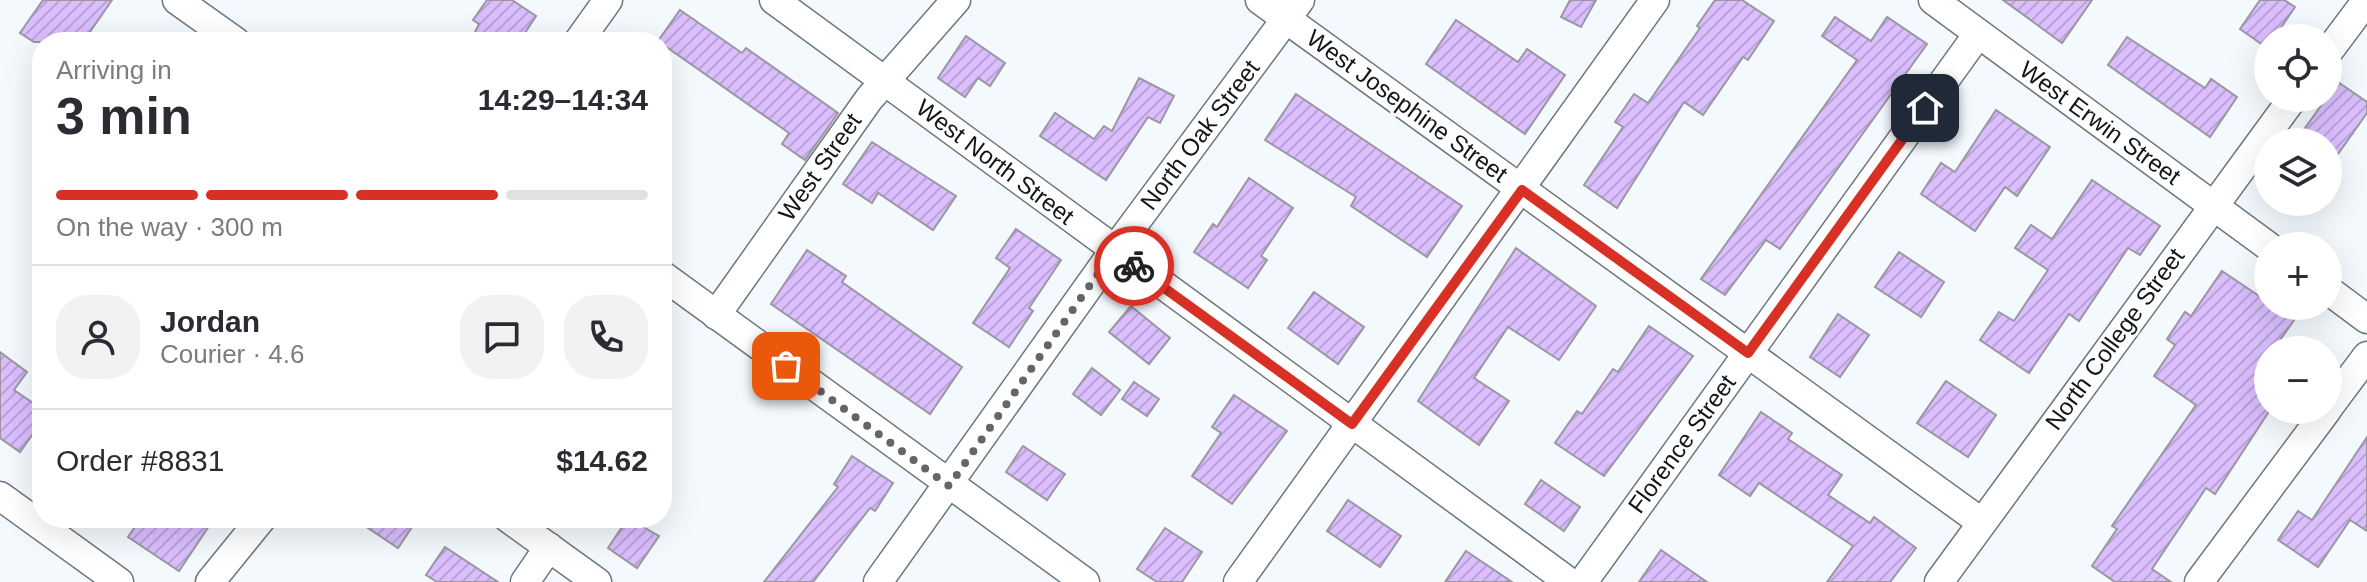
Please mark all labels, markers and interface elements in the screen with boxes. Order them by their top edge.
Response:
street label: West Josephine Street [1302,24,1513,188]
map controls [2254,24,2342,424]
button: locate [2254,24,2342,112]
street label: North Oak Street [1135,54,1265,215]
text: Arriving in [56,55,172,85]
street label: West Erwin Street [2015,55,2186,190]
pin [1891,74,1959,142]
text: 14:29–14:34 [478,83,648,116]
icon: home [1903,86,1947,130]
text: 3 min [56,87,192,145]
street label: West North Street [911,94,1080,230]
street label: West Street [773,108,867,226]
button: layers [2254,128,2342,216]
text: On the way · 300 m [56,212,283,242]
courier [1094,226,1174,306]
button: + [2254,232,2342,320]
street label: North College Street [2040,243,2190,435]
icon: bike [1112,244,1156,288]
button: person [56,295,140,379]
button: chat [460,295,544,379]
button: phone [564,295,648,379]
text: Jordan [160,305,260,338]
pin [752,332,820,400]
button: − [2254,336,2342,424]
text: Courier · 4.6 [160,339,305,369]
icon: bag [764,344,808,388]
street label: Florence Street [1622,369,1741,518]
text: Order #8831 [56,444,224,477]
text: $14.62 [556,444,648,477]

